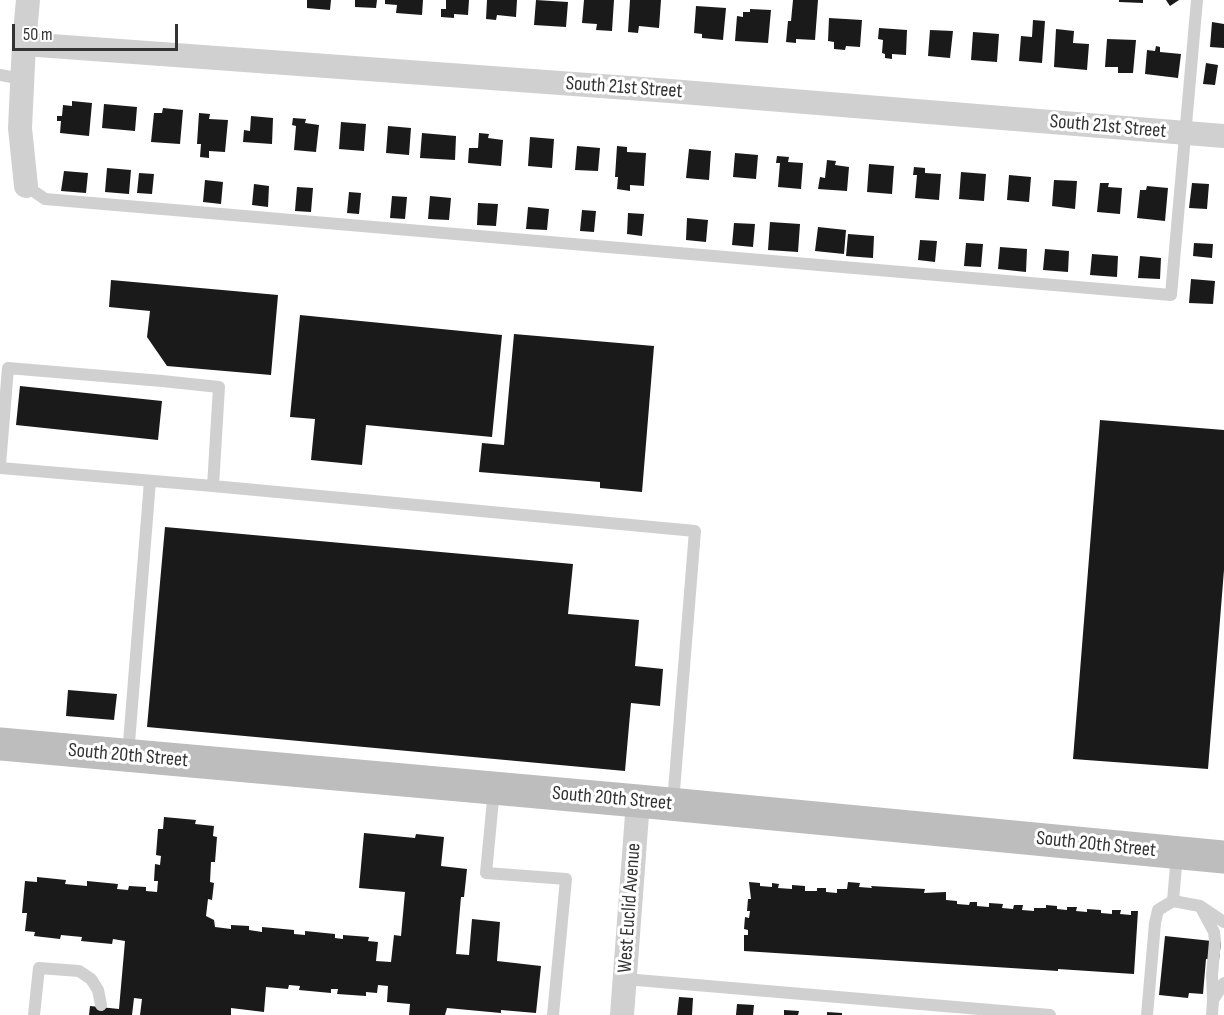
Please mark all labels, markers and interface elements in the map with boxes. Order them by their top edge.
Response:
scale bar [15,12,182,50]
text: 50 m [23,24,53,45]
street label: South 21st Street [565,72,683,104]
street label: South 21st Street [1049,110,1167,144]
street label: South 20th Street [67,739,189,773]
street label: South 20th Street [551,782,673,816]
street label: South 20th Street [1035,827,1157,863]
street label: West Euclid Avenue [613,842,647,974]

